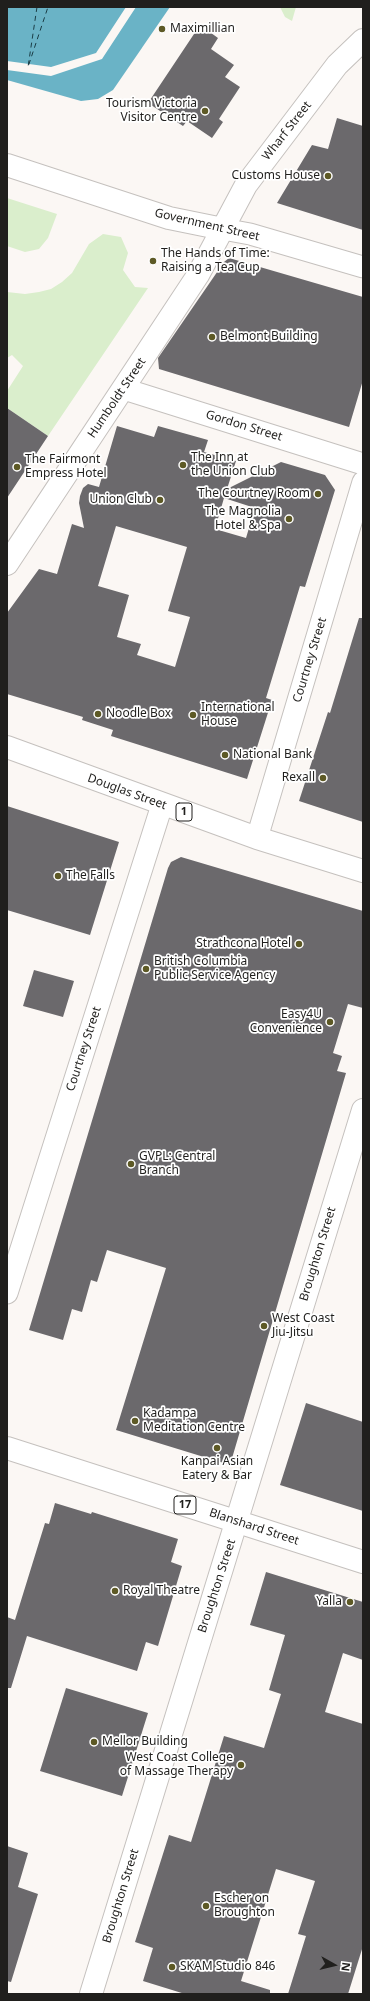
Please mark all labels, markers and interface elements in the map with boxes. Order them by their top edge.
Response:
place label: Maximillian [170,22,235,36]
marker: Maximillian [157,24,167,34]
place label: Tourism Victoria Visitor Centre [106,97,197,125]
street label: Wharf Street [259,99,315,163]
marker: Tourism Victoria Visitor Centre [200,106,210,116]
place label: Customs House [231,169,320,183]
marker: Customs House [323,171,333,181]
street label: Government Street [153,206,261,244]
place label: The Hands of Time: Raising a Tea Cup [161,247,270,275]
marker: The Hands of Time: Raising a Tea Cup [148,256,158,266]
place label: Belmont Building [220,330,318,344]
marker: Belmont Building [207,332,217,342]
street label: Humboldt Street [85,355,149,441]
street label: Gordon Street [204,408,284,444]
place label: The Inn at the Union Club [191,451,275,479]
place label: The Fairmont Empress Hotel [25,453,107,481]
marker: The Inn at the Union Club [178,460,188,470]
marker: The Fairmont Empress Hotel [12,462,22,472]
place label: The Courtney Room [198,487,310,501]
marker: The Courtney Room [313,489,323,499]
place label: Union Club [89,493,152,507]
marker: Union Club [155,495,165,505]
place label: The Magnolia Hotel & Spa [204,505,281,533]
marker: The Magnolia Hotel & Spa [284,514,294,524]
street label: Courtney Street [290,616,330,704]
place label: International House [201,701,275,729]
place label: Noodle Box [106,707,171,721]
marker: Noodle Box [93,709,103,719]
marker: International House [188,710,198,720]
place label: National Bank [233,748,312,762]
marker: National Bank [220,750,230,760]
street label: Douglas Street [86,771,168,813]
place label: Rexall [282,771,315,785]
marker: Rexall [318,773,328,783]
road number: 1 [176,803,192,821]
place label: The Falls [66,869,115,883]
marker: The Falls [53,871,63,881]
place label: Strathcona Hotel [196,937,291,951]
marker: Strathcona Hotel [294,939,304,949]
place label: British Columbia Public Service Agency [154,955,275,983]
marker: British Columbia Public Service Agency [141,964,151,974]
street label: Courtney Street [64,1005,104,1093]
place label: Easy4U Convenience [250,1008,322,1036]
marker: Easy4U Convenience [325,1017,335,1027]
place label: GVPL: Central Branch [139,1150,215,1178]
marker: GVPL: Central Branch [126,1159,136,1169]
street label: Broughton Street [297,1205,339,1303]
place label: West Coast Jiu-Jitsu [272,1312,335,1340]
marker: West Coast Jiu-Jitsu [259,1321,269,1331]
place label: Kadampa Meditation Centre [143,1407,245,1435]
marker: Kadampa Meditation Centre [130,1416,140,1426]
marker: Kanpai Asian Eatery & Bar [212,1443,222,1453]
place label: Kanpai Asian Eatery & Bar [181,1455,253,1483]
road number: 17 [174,1496,196,1514]
street label: Blanshard Street [207,1506,301,1548]
street label: Broughton Street [195,1537,239,1635]
place label: Royal Theatre [123,1584,200,1598]
marker: Royal Theatre [110,1586,120,1596]
place label: Yalla [316,1595,342,1609]
marker: Yalla [345,1597,355,1607]
place label: Mellor Building [102,1735,188,1749]
marker: Mellor Building [89,1737,99,1747]
place label: West Coast College of Massage Therapy [120,1751,233,1779]
marker: West Coast College of Massage Therapy [236,1760,246,1770]
street label: Broughton Street [100,1847,142,1945]
place label: Escher on Broughton [214,1892,275,1920]
marker: Escher on Broughton [201,1901,211,1911]
north arrow [314,1945,354,1985]
place label: SKAM Studio 846 [180,1960,275,1974]
text: N [338,1961,354,1972]
marker: SKAM Studio 846 [167,1962,177,1972]

